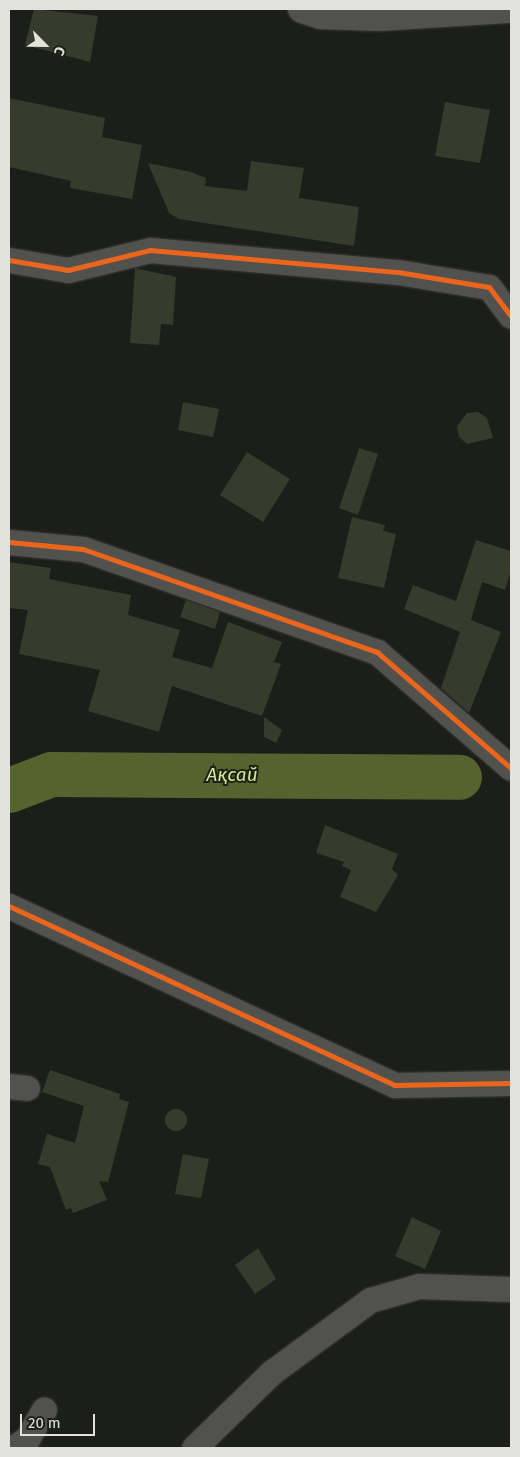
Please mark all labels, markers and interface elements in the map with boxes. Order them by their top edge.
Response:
north arrow [20,20,70,70]
text: С [50,44,69,58]
water label: Ақсай [206,764,258,786]
scale bar [22,1404,98,1436]
text: 20 m [28,1414,61,1432]

